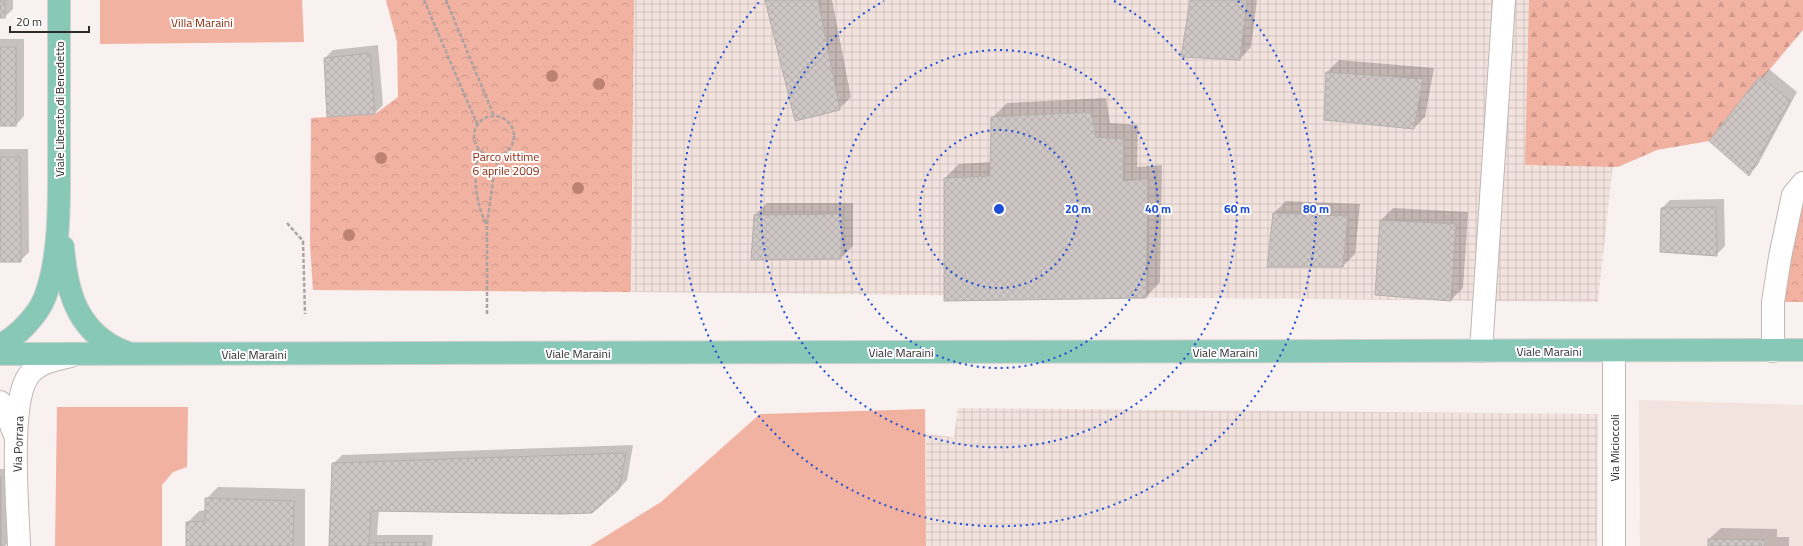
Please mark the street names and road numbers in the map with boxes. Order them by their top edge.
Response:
street label: Viale Liberato di Benedetto [50,41,69,177]
street label: Viale Maraini [1516,342,1582,361]
street label: Viale Maraini [868,343,934,362]
street label: Viale Maraini [1192,343,1258,362]
street label: Viale Maraini [545,344,611,363]
street label: Viale Maraini [221,345,287,364]
street label: Via Micioccoli [1605,414,1624,482]
street label: Via Porrara [8,416,28,472]

